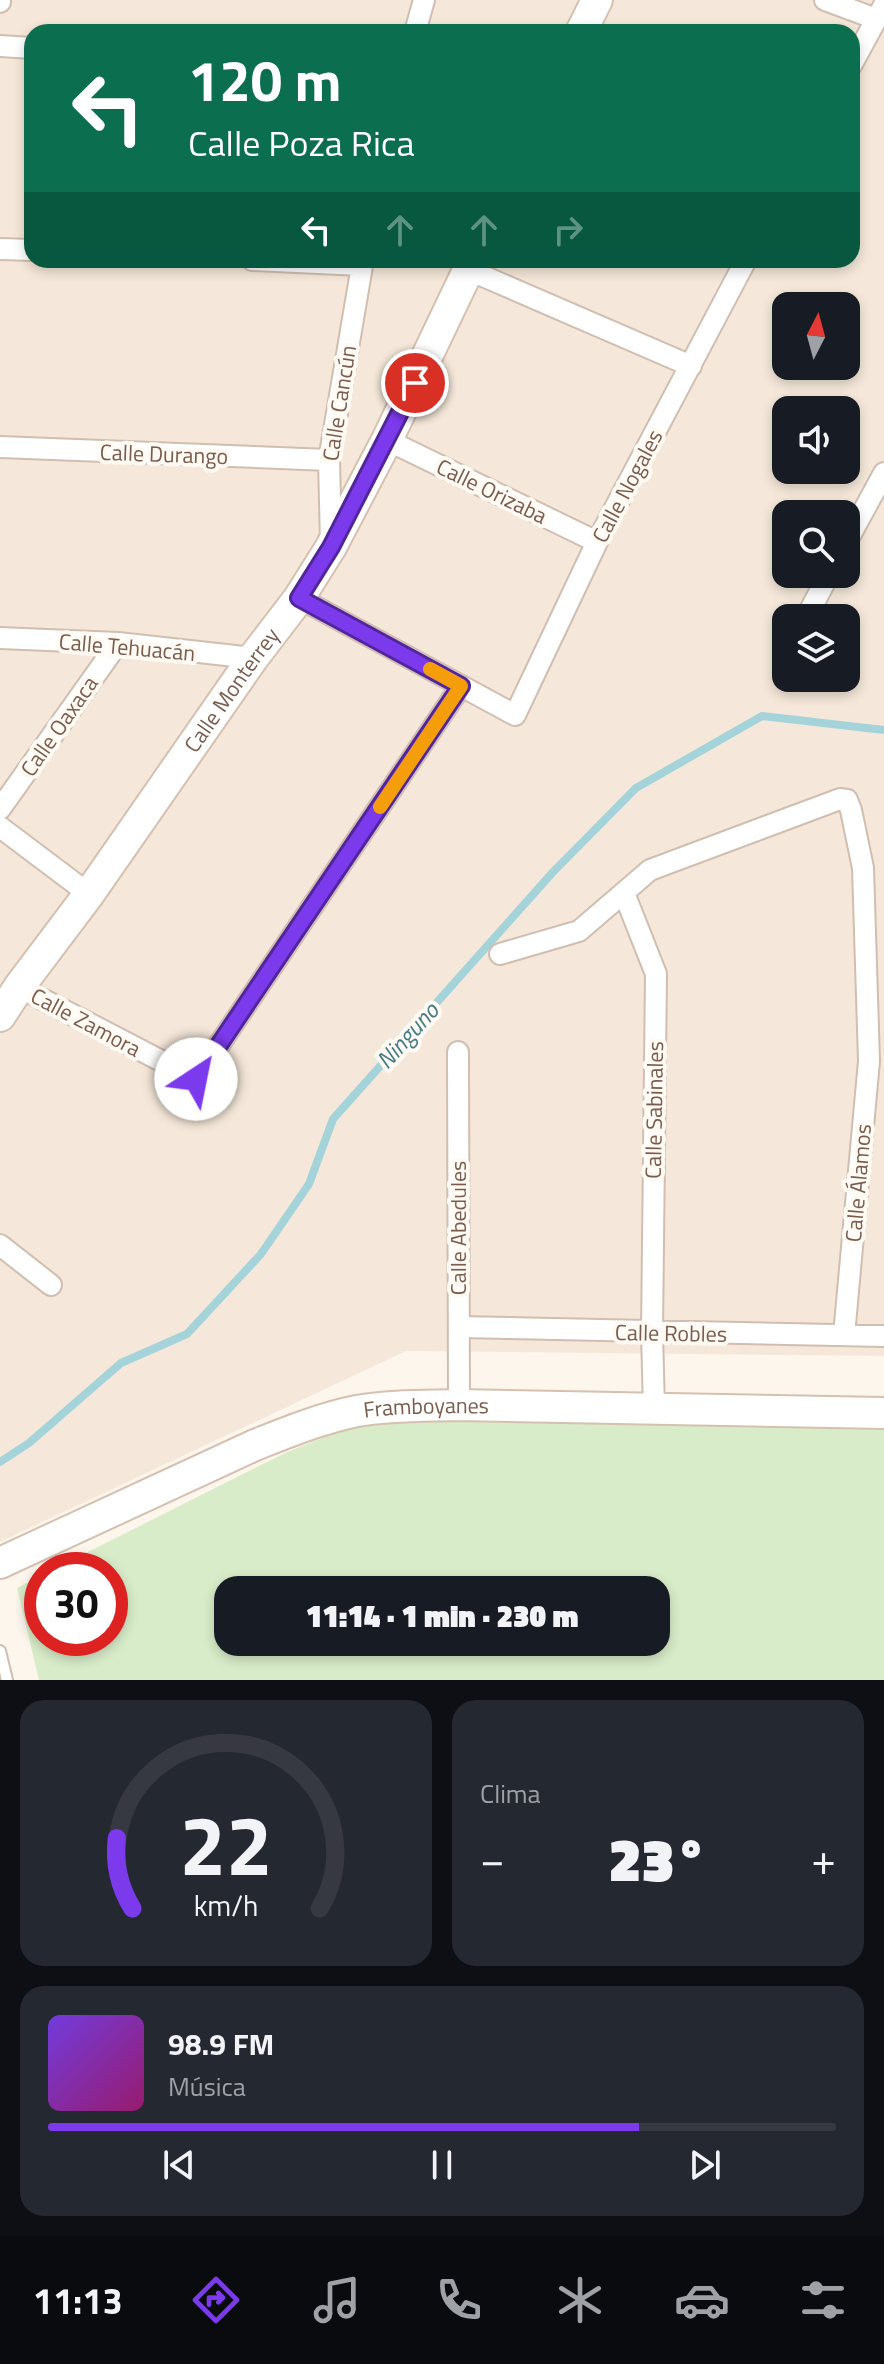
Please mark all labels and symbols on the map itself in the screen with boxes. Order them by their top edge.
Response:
north arrow [772,292,860,380]
street label: Calle Cancún [313,343,365,463]
pin [381,349,449,417]
street label: Calle Nogales [583,423,671,549]
street label: Calle Durango [99,435,229,473]
street label: Calle Orizaba [431,449,553,533]
street label: Calle Monterrey [175,620,288,759]
street label: Calle Tehuacán [57,624,197,670]
street label: Calle Oaxaca [12,669,106,783]
street label: Calle Zamora [25,979,147,1065]
water label: Ninguno [367,993,448,1076]
position arrow [154,1037,238,1121]
street label: Calle Sabinales [636,1041,672,1179]
street label: Calle Álamos [836,1122,880,1244]
street label: Calle Abedules [441,1161,475,1295]
street label: Calle Robles [615,1315,727,1351]
street label: Framboyanes [361,1388,489,1427]
speed limit sign: 30 [24,1552,128,1656]

